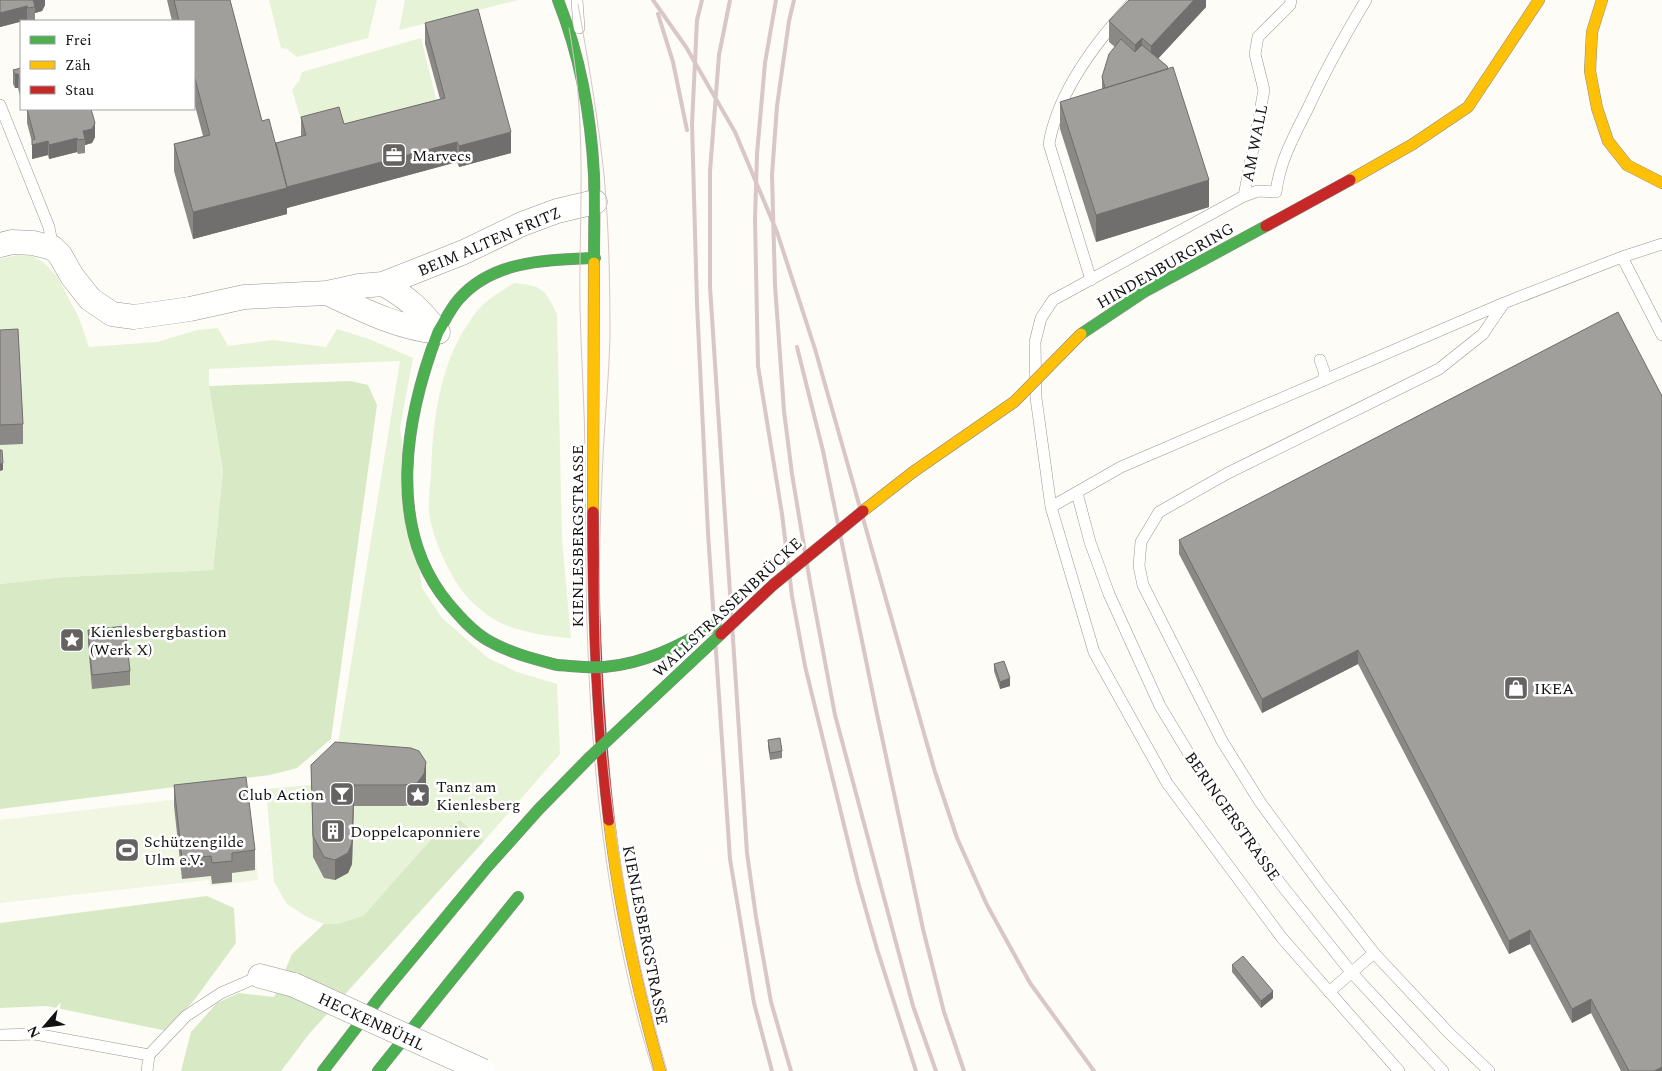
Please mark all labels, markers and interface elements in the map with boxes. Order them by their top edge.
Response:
legend [20,20,195,110]
text: Frei [65,29,92,52]
text: Zäh [65,54,91,77]
text: Stau [65,79,94,102]
street label: AM WALL [1236,102,1274,184]
office icon: Marvecs [381,142,407,168]
place label: Marvecs [412,144,472,168]
street label: BEIM ALTEN FRITZ [414,201,565,283]
street label: HINDENBURGRING [1092,217,1239,315]
street label: KIENLESBERGSTRASSE [566,445,590,627]
street label: WALLSTRASSENBRÜCKE [648,532,808,683]
place label: Kienlesbergbastion (Werk X) [90,620,227,662]
place icon: Kienlesbergbastion (Werk X) [59,627,85,653]
shop icon: IKEA [1503,675,1529,701]
place label: IKEA [1534,677,1574,701]
street label: BERINGERSTRASSE [1178,747,1286,886]
place label: Tanz am Kienlesberg [436,775,520,817]
bar icon: Club Action [329,781,355,807]
place icon: Tanz am Kienlesberg [405,782,431,808]
place label: Club Action [238,783,324,807]
building icon: Doppelcaponniere [320,818,346,844]
place label: Doppelcaponniere [350,820,480,844]
place label: Schützengilde Ulm e.V. [144,830,244,872]
sports icon: Schützengilde Ulm e.V. [114,837,140,863]
street label: KIENLESBERGSTRASSE [616,843,674,1027]
street label: HECKENBÜHL [314,987,429,1057]
north arrow [20,1001,70,1051]
text: N [22,1022,46,1042]

